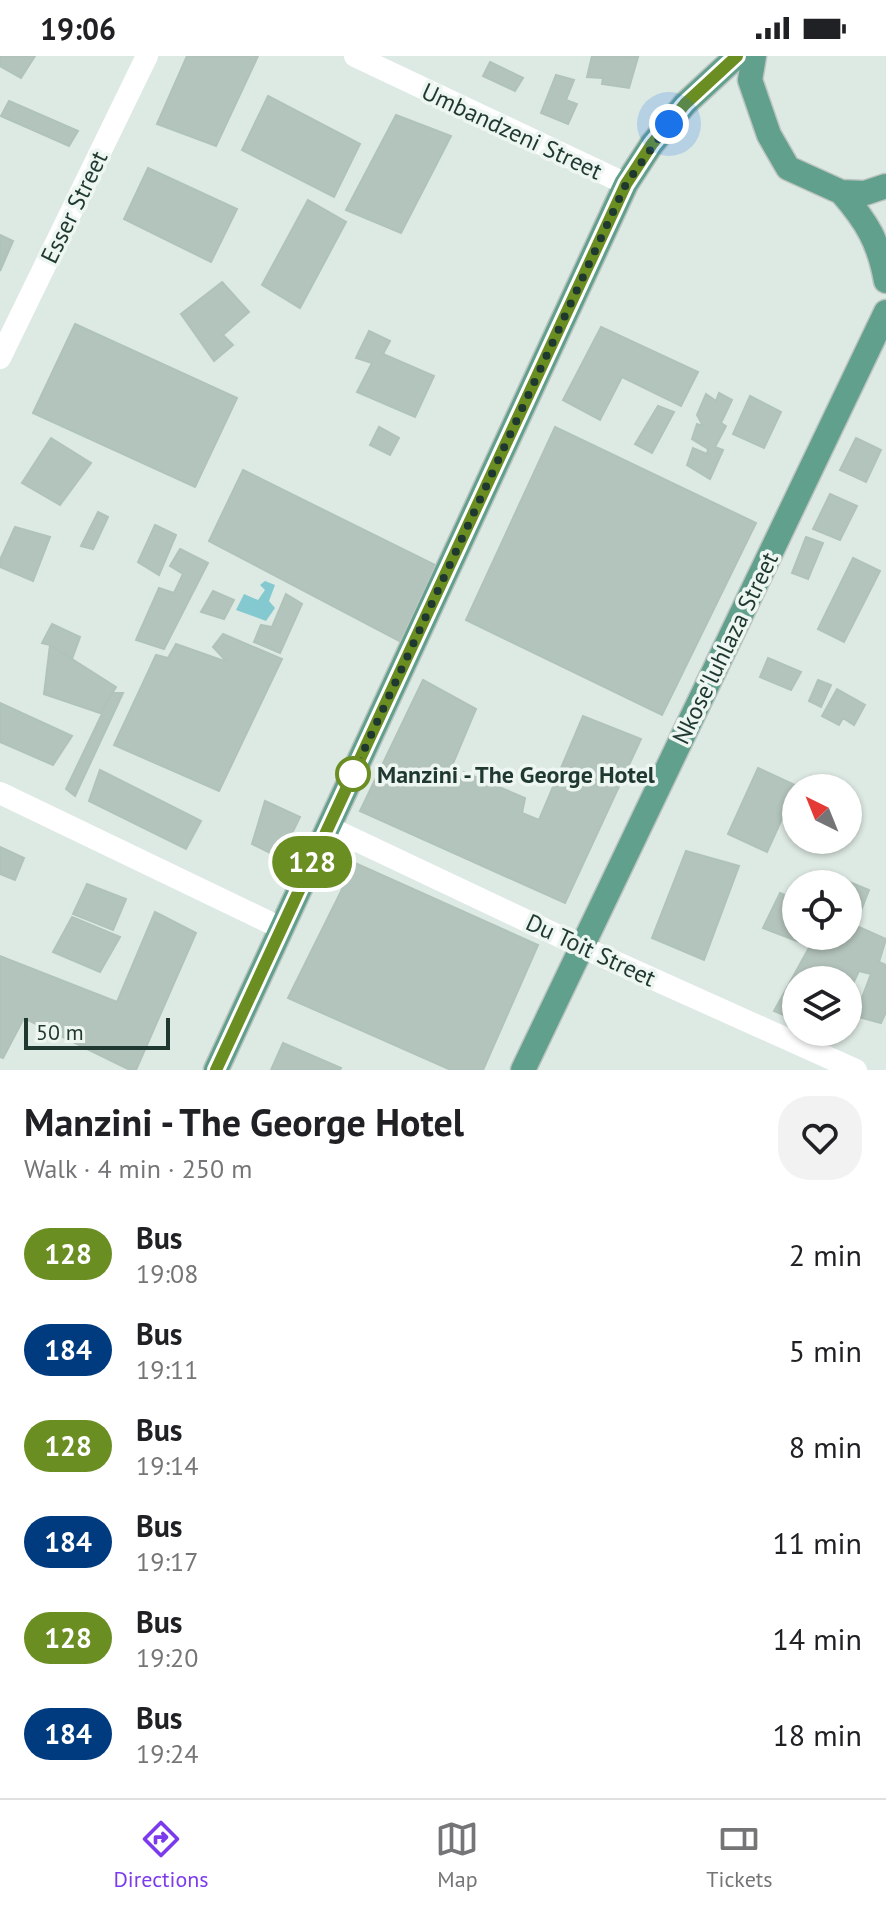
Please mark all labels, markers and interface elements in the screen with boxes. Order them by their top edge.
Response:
text: 19:06 [40,9,116,48]
street label: Umbandzeni Street [417,76,607,186]
your location [649,104,689,144]
street label: Esser Street [34,146,114,268]
street label: Nkose'luhlaza Street [665,547,785,749]
marker: Manzini - The George Hotel [336,757,370,791]
place label: Manzini - The George Hotel [377,759,656,790]
north arrow [782,774,862,854]
map controls [782,774,862,1046]
line badge: 128 [266,836,358,888]
text: 128 [288,843,336,880]
button: locate [782,870,862,950]
street label: Du Toit Street [521,906,661,994]
button: layers [782,966,862,1046]
scale bar [24,1014,170,1050]
text: 50 m [36,1018,84,1046]
button: heart [778,1096,862,1180]
text: Manzini - The George Hotel [24,1097,464,1146]
text: Walk · 4 min · 250 m [24,1152,252,1185]
text: Bus [136,1218,183,1257]
text: 128 [44,1235,92,1272]
text: 2 min [789,1235,862,1274]
text: 19:08 [136,1257,198,1290]
text: Bus [136,1314,183,1353]
text: 184 [44,1331,92,1368]
text: 5 min [789,1331,862,1370]
text: 19:11 [136,1353,198,1386]
text: Bus [136,1410,183,1449]
text: 128 [44,1427,92,1464]
text: 8 min [789,1427,862,1466]
text: 19:14 [136,1449,198,1482]
text: Bus [136,1506,183,1545]
text: 184 [44,1523,92,1560]
text: 11 min [772,1523,862,1562]
text: 19:17 [136,1545,198,1578]
text: Bus [136,1602,183,1641]
text: 128 [44,1619,92,1656]
text: 14 min [772,1619,862,1658]
text: 19:20 [136,1641,198,1674]
text: Bus [136,1698,183,1737]
text: 184 [44,1715,92,1752]
text: 18 min [772,1715,862,1754]
text: 19:24 [136,1737,198,1770]
tab: Directions [113,1817,209,1893]
tab: Map [435,1817,479,1893]
tab: Tickets [706,1817,773,1893]

